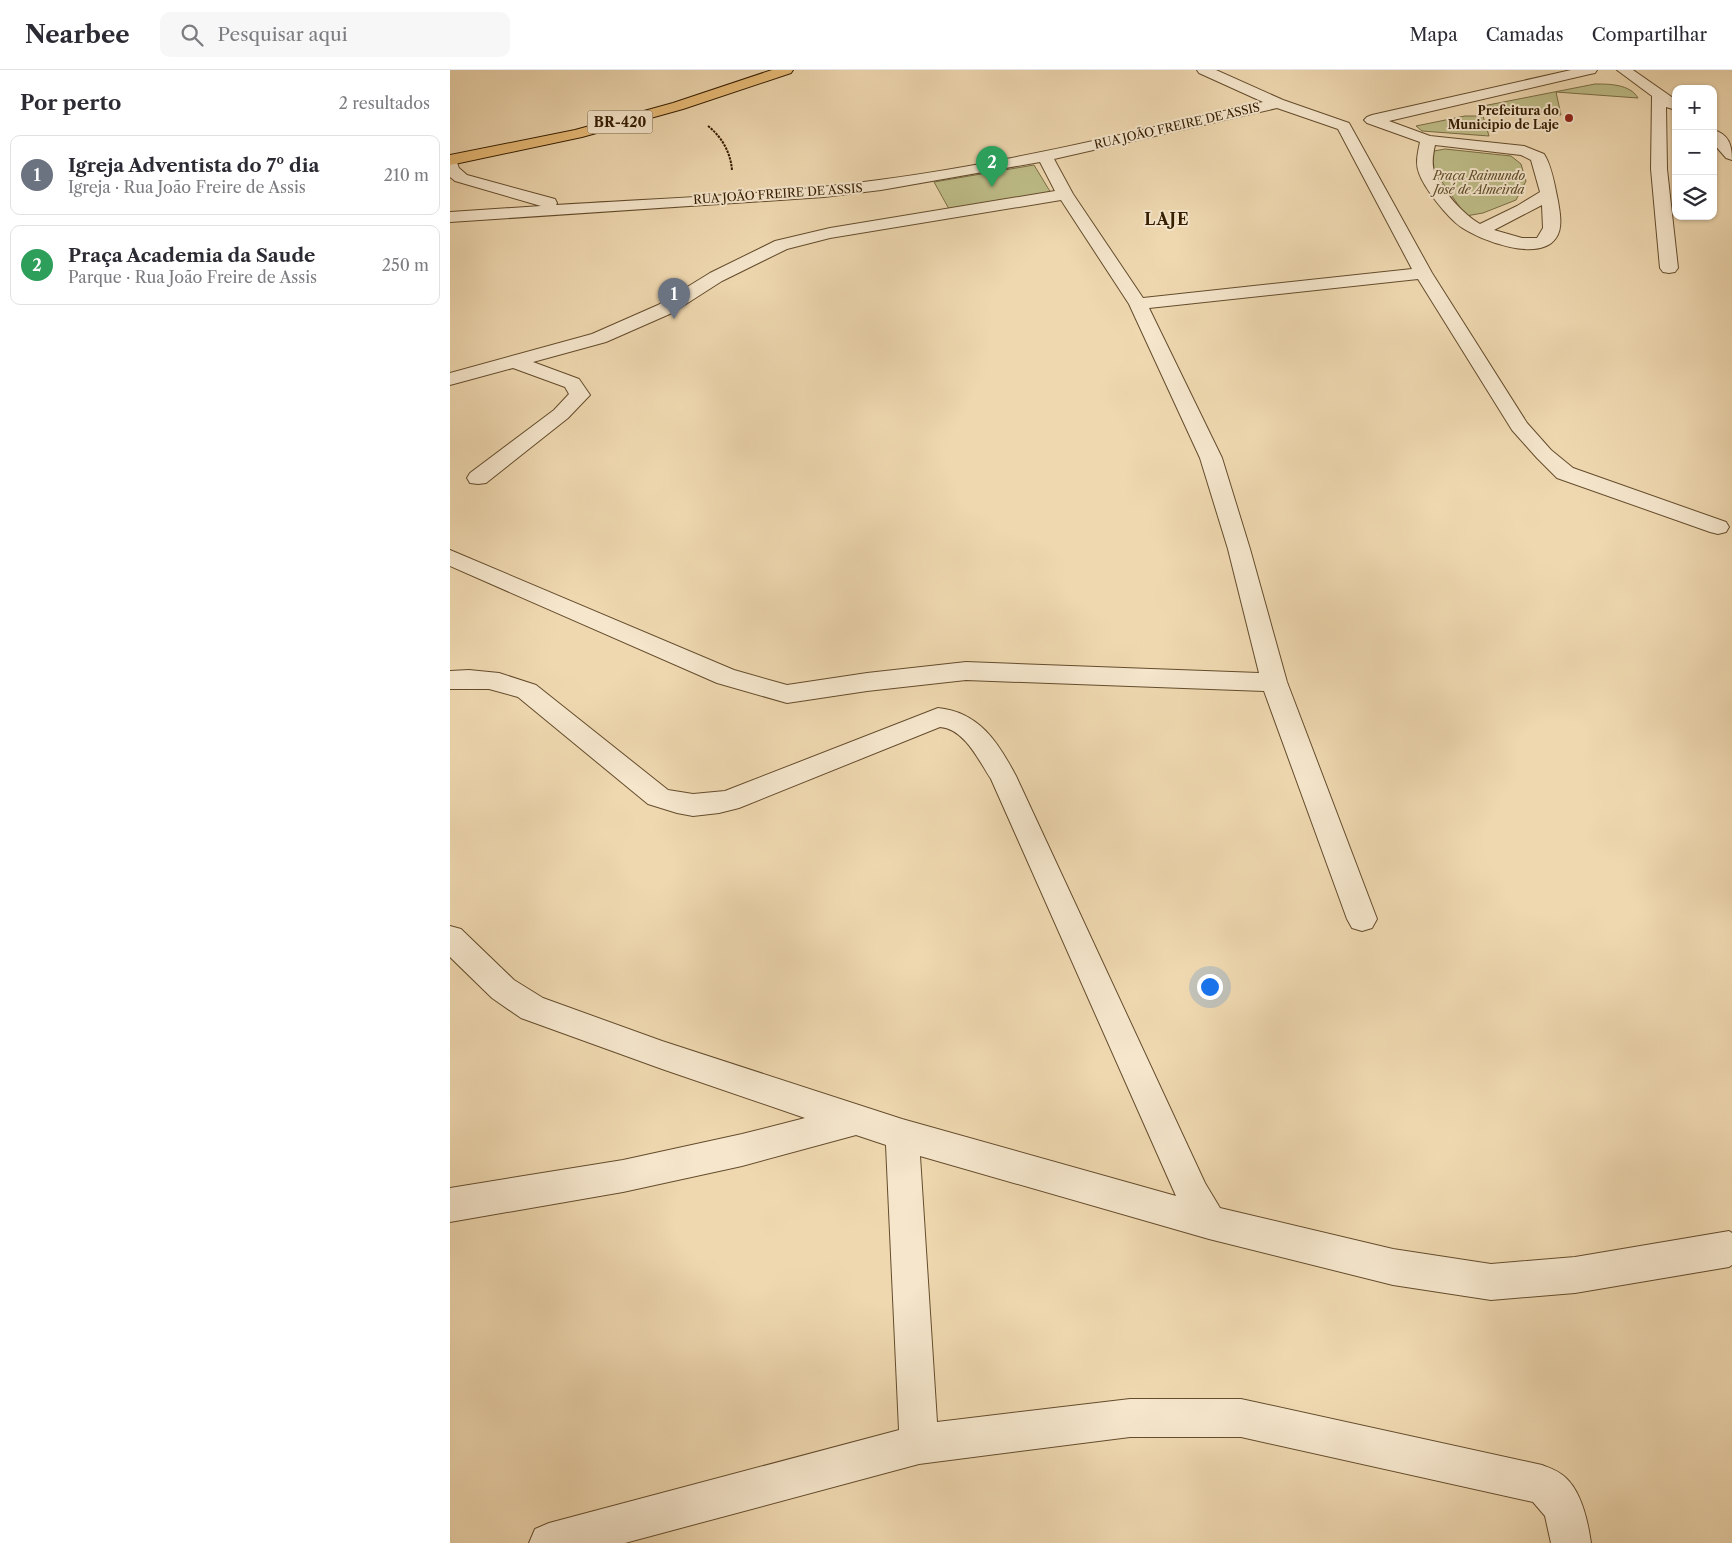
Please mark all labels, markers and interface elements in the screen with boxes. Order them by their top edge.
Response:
search box [160,12,510,57]
text: Nearbee [25,20,130,49]
icon: search [178,21,206,49]
text: Pesquisar aqui [218,23,347,46]
text: Mapa [1410,24,1458,46]
text: Camadas [1486,24,1564,46]
text: Compartilhar [1592,24,1707,46]
map controls [1672,85,1717,220]
button: + [1672,85,1717,130]
text: Por perto [20,90,121,115]
text: 2 resultados [339,93,430,113]
street label: RUA JOÃO FREIRE DE ASSIS [1092,98,1261,152]
place label: Prefeitura do Municipio de Laje [1448,103,1559,132]
road number: BR-420 [588,111,652,134]
marker: Prefeitura do Municipio de Laje [1563,112,1575,124]
button: − [1672,130,1717,175]
pin: 2 [976,146,1008,187]
text: Igreja Adventista do 7º dia [68,154,319,177]
text: 1 [33,165,41,185]
text: 210 m [384,165,429,185]
park label: Praça Raimundo José de Almeirda [1430,168,1525,197]
button: layers [1672,175,1717,220]
text: Igreja · Rua João Freire de Assis [68,177,306,197]
street label: RUA JOÃO FREIRE DE ASSIS [693,179,863,207]
district label: LAJE [1144,209,1190,229]
text: Praça Academia da Saude [68,244,315,267]
text: 2 [32,255,42,275]
text: 250 m [382,255,429,275]
text: Parque · Rua João Freire de Assis [68,267,317,287]
pin: 1 [658,278,690,319]
your location [1197,974,1223,1000]

